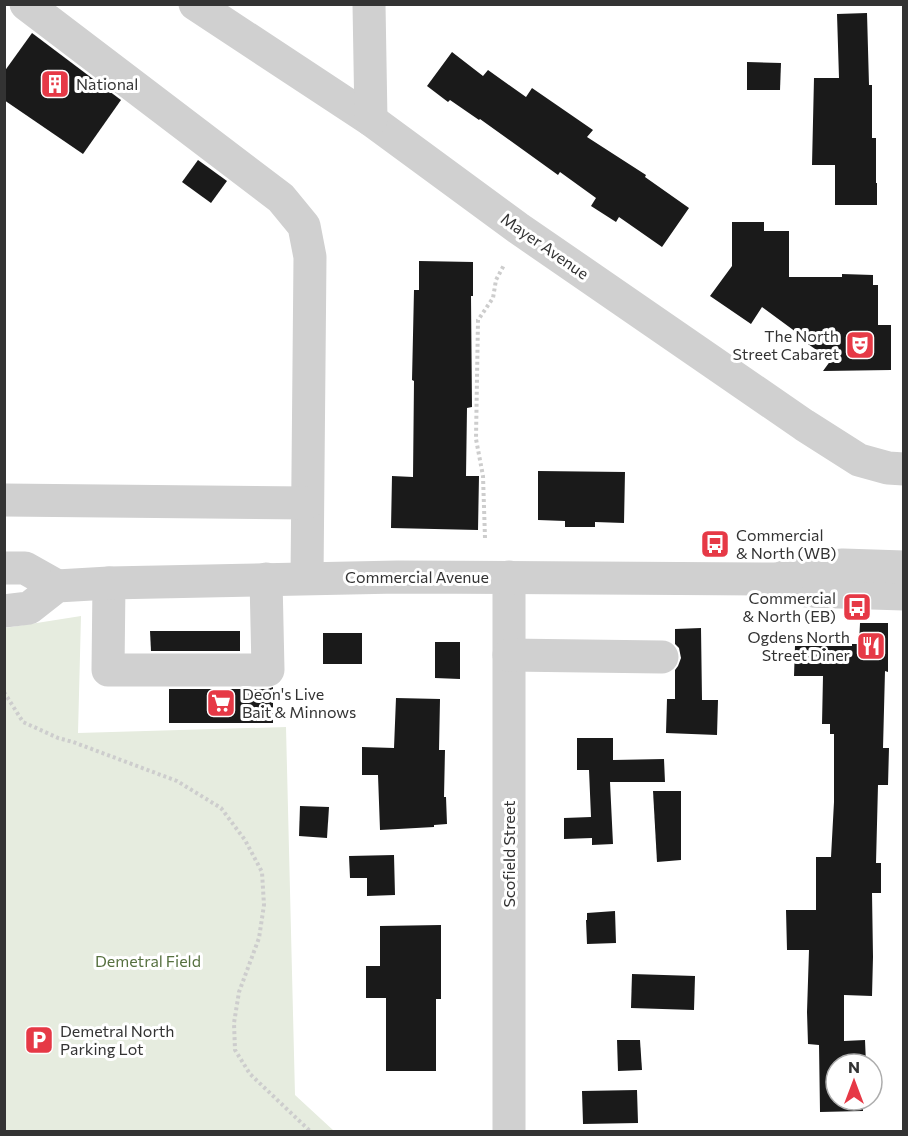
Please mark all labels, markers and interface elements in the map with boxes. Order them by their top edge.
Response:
building icon: National [39,68,71,100]
place label: National [76,74,138,93]
street label: Mayer Avenue [498,208,593,283]
place label: The North Street Cabaret [733,326,839,363]
theatre icon: The North Street Cabaret [844,329,876,361]
place label: Commercial & North (WB) [736,525,836,562]
bus stop icon: Commercial & North (WB) [699,528,731,560]
street label: Commercial Avenue [345,567,489,586]
place label: Commercial & North (EB) [743,588,836,625]
bus stop icon: Commercial & North (EB) [841,591,873,623]
place label: Ogdens North Street Diner [747,627,851,664]
restaurant icon: Ogdens North Street Diner [855,630,887,662]
place label: Deon's Live Bait & Minnows [242,684,356,721]
supermarket icon: Deon's Live Bait & Minnows [205,687,237,719]
street label: Scofield Street [499,800,518,908]
park label: Demetral Field [95,951,201,970]
place label: Demetral North Parking Lot [60,1021,175,1058]
parking icon: Demetral North Parking Lot [23,1024,55,1056]
north arrow [824,1052,884,1112]
text: N [848,1057,860,1076]

